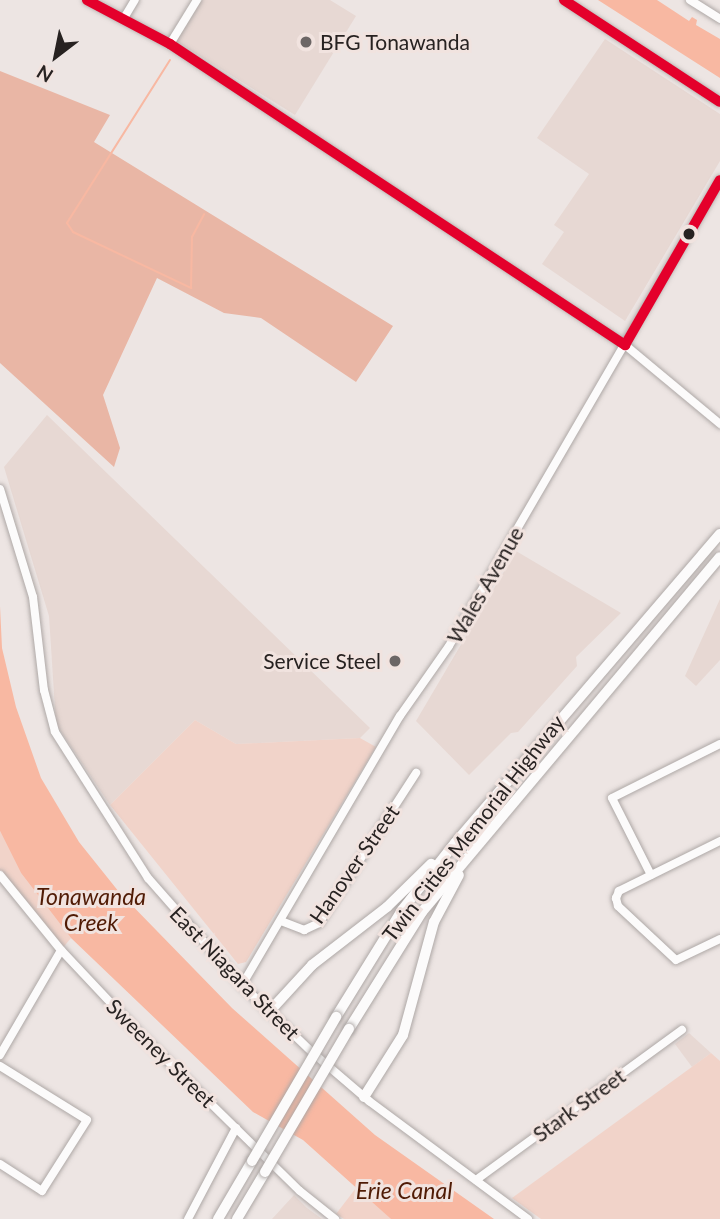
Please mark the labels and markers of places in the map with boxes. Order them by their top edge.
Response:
place label: BFG Tonawanda [320,29,471,55]
marker: BFG Tonawanda [298,34,314,50]
unlabelled marker [682,227,696,241]
place label: Service Steel [263,648,381,674]
marker: Service Steel [387,653,403,669]

